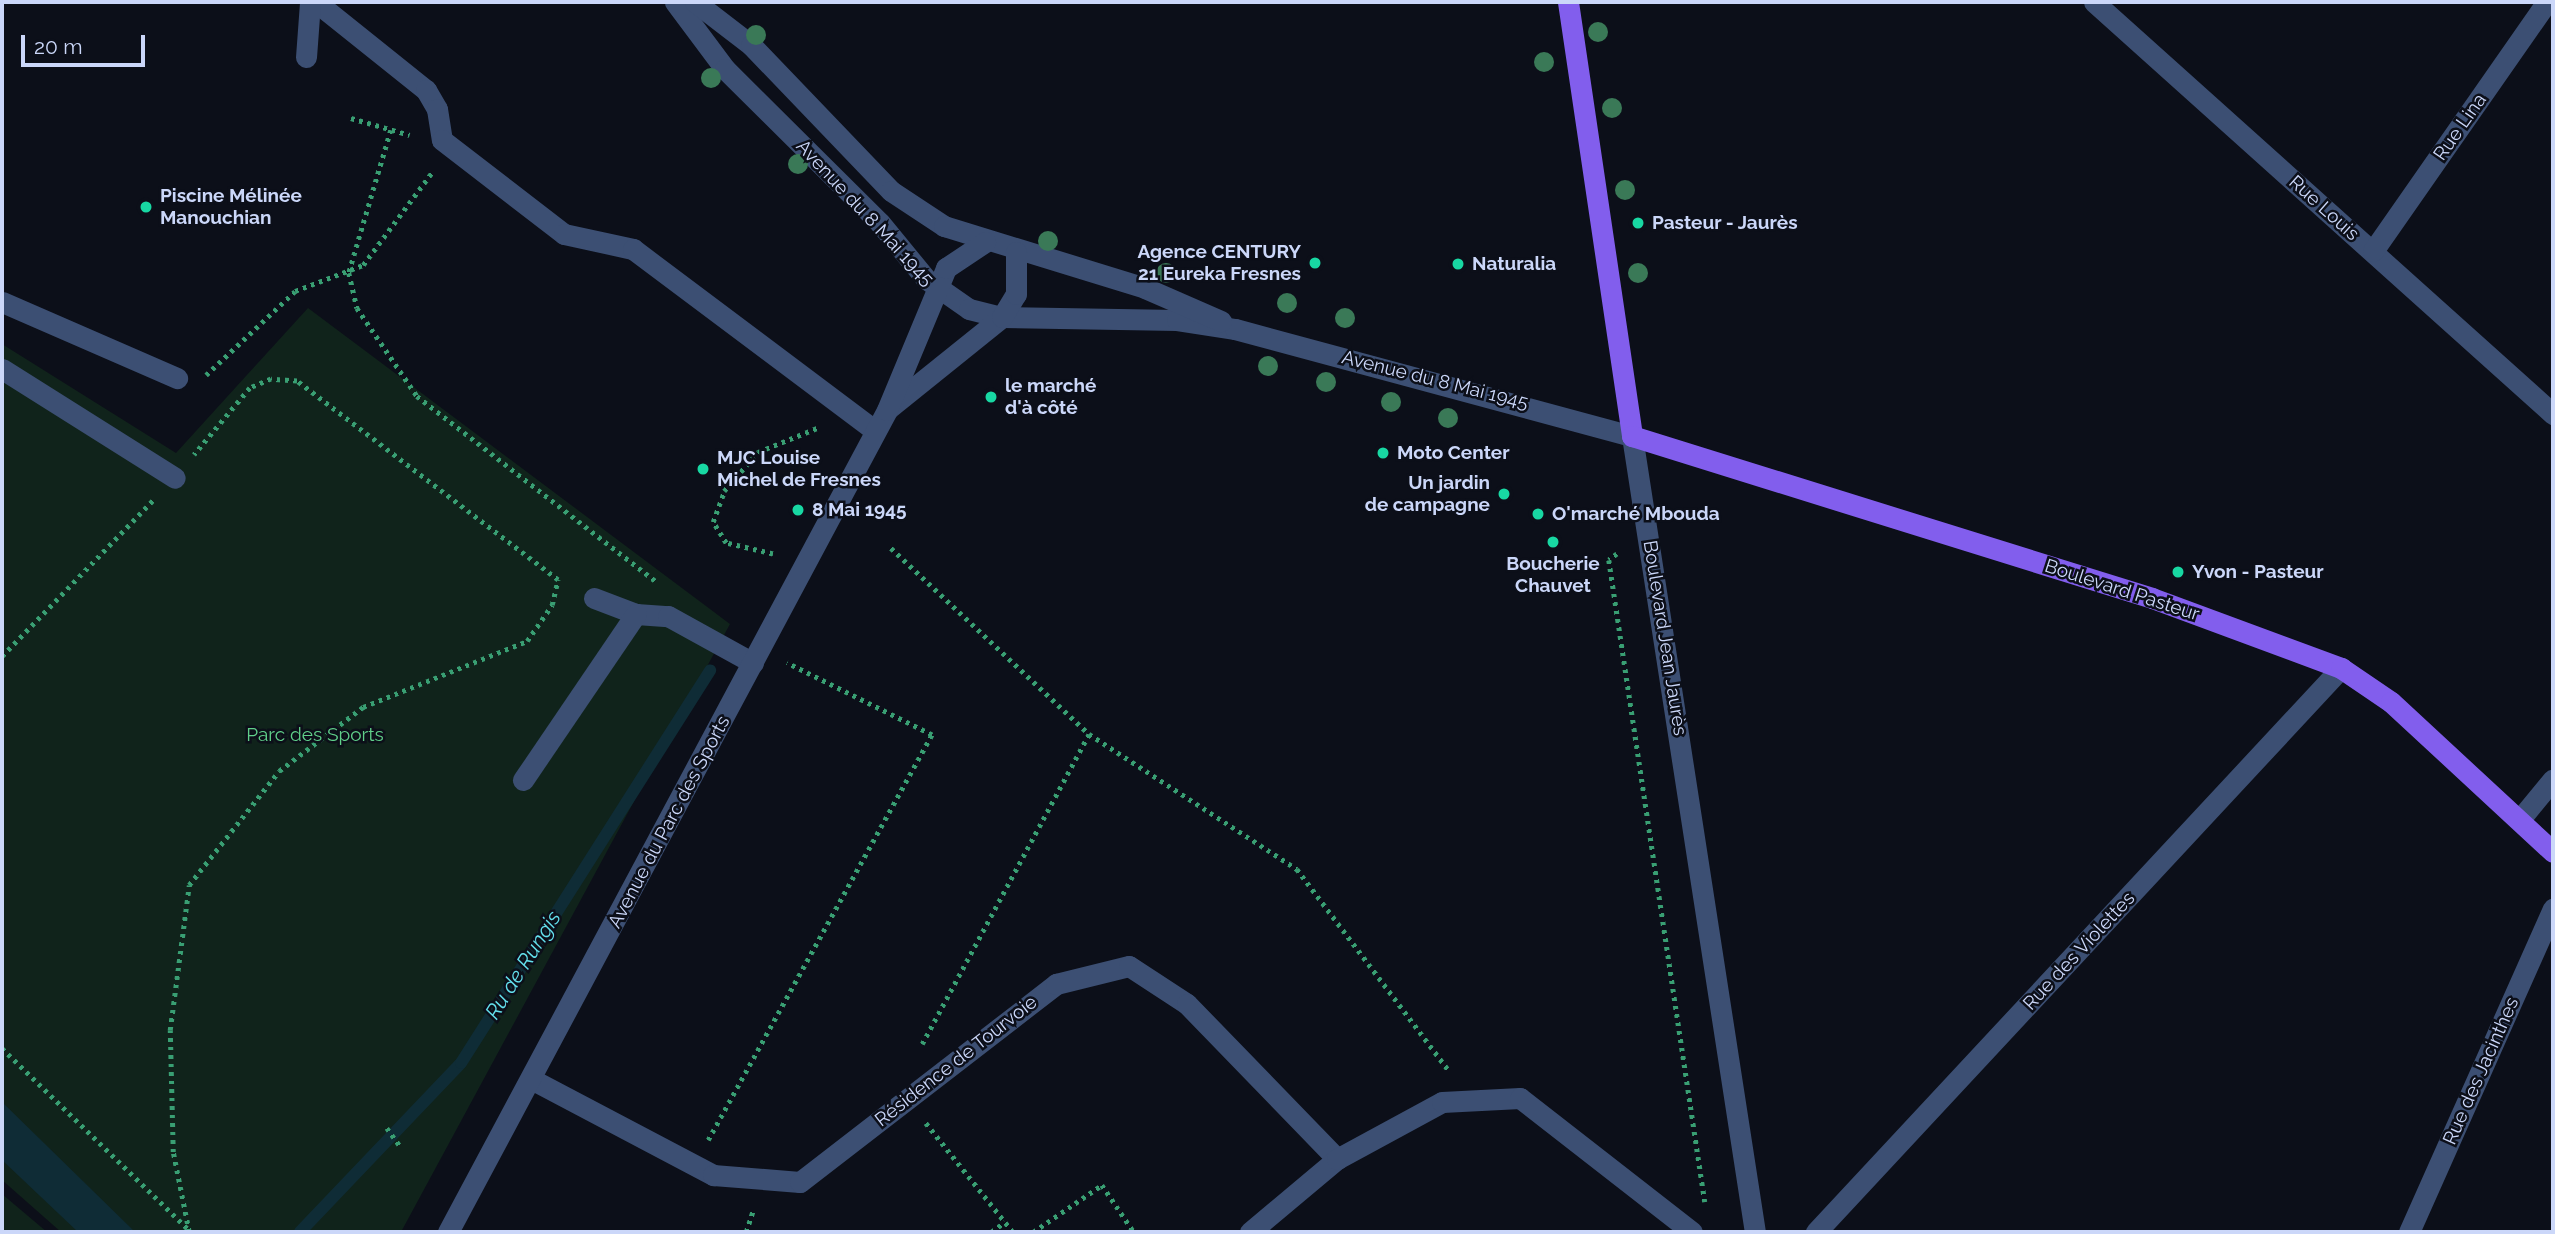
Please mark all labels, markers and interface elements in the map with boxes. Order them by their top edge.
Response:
scale bar [24,21,149,65]
text: 20 m [34,34,82,59]
street label: Rue Lina [2429,89,2491,165]
street label: Avenue du 8 Mai 1945 [791,135,939,291]
street label: Rue Louis [2284,171,2364,245]
place label: Piscine Mélinée Manouchian [160,185,302,229]
marker: Piscine Mélinée Manouchian [138,199,154,215]
place label: Pasteur - Jaurès [1652,212,1798,234]
marker: Pasteur - Jaurès [1630,215,1646,231]
place label: Agence CENTURY 21 Eureka Fresnes [1138,241,1301,285]
place label: Naturalia [1472,253,1556,275]
marker: Agence CENTURY 21 Eureka Fresnes [1307,255,1323,271]
marker: Naturalia [1450,256,1466,272]
street label: Avenue du 8 Mai 1945 [1339,346,1531,414]
place label: le marché d'à côté [1005,375,1096,419]
marker: le marché d'à côté [983,389,999,405]
place label: Moto Center [1397,442,1510,464]
marker: Moto Center [1375,445,1391,461]
place label: MJC Louise Michel de Fresnes [717,447,881,491]
marker: MJC Louise Michel de Fresnes [695,461,711,477]
place label: Un jardin de campagne [1365,472,1490,516]
marker: Un jardin de campagne [1496,486,1512,502]
place label: 8 Mai 1945 [812,499,907,521]
marker: 8 Mai 1945 [790,502,806,518]
place label: O'marché Mbouda [1552,503,1720,525]
marker: O'marché Mbouda [1530,506,1546,522]
marker: Boucherie Chauvet [1545,534,1561,550]
street label: Boulevard Jean Jaurès [1638,538,1692,738]
place label: Boucherie Chauvet [1506,553,1600,597]
street label: Boulevard Pasteur [2042,554,2202,626]
place label: Yvon - Pasteur [2192,561,2324,583]
marker: Yvon - Pasteur [2170,564,2186,580]
street label: Avenue du Parc des Sports [603,712,735,932]
park label: Parc des Sports [246,724,384,746]
street label: Rue des Violettes [2018,887,2140,1015]
water label: Ru de Rungis [480,906,566,1024]
street label: Résidence de Tourvoie [870,990,1042,1132]
street label: Rue des Jacinthes [2438,994,2524,1148]

